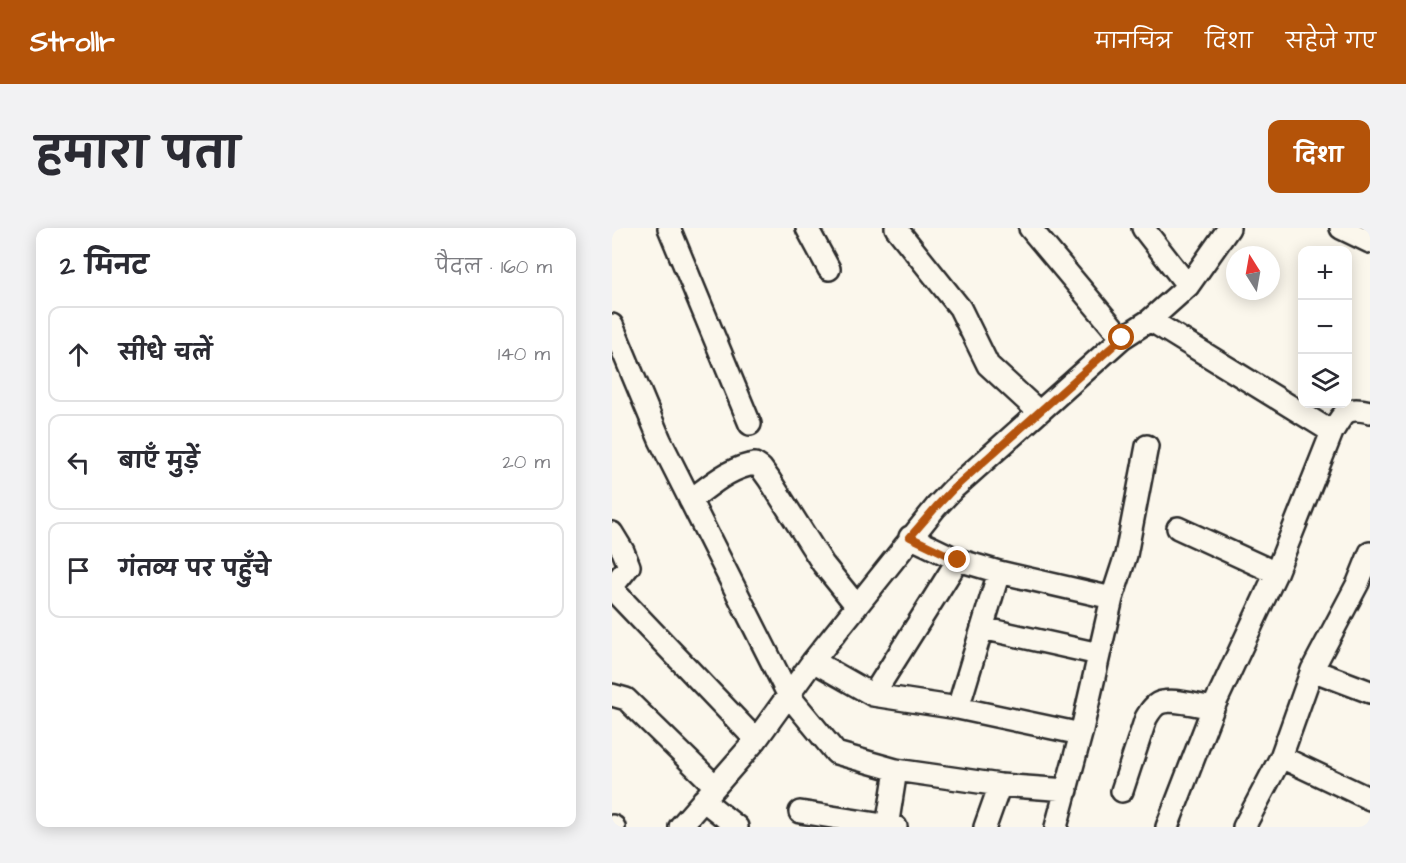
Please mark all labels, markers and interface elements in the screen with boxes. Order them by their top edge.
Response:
text: Strollr [30,23,115,62]
text: मानचित्र [1095,27,1172,56]
text: दिशा [1205,27,1253,56]
text: सहेजे गए [1286,27,1376,56]
button: दिशा [1268,120,1370,193]
text: हमारा पता [36,126,239,184]
north arrow [1226,246,1280,300]
map controls [1298,246,1352,408]
button: + [1298,246,1352,300]
text: 2 मिनट [60,248,148,284]
text: पैदल · 160 m [436,253,552,281]
button: − [1298,300,1352,354]
route start [1108,324,1134,350]
icon: ahead [62,338,95,371]
text: सीधे चलें [119,338,212,369]
text: 140 m [498,340,550,368]
button: layers [1298,354,1352,408]
icon: left [62,446,95,479]
text: बाएँ मुड़ें [119,446,199,477]
text: 20 m [502,448,550,476]
route end [944,546,970,572]
icon: arrive [62,554,95,587]
text: गंतव्य पर पहुँचे [119,554,270,585]

